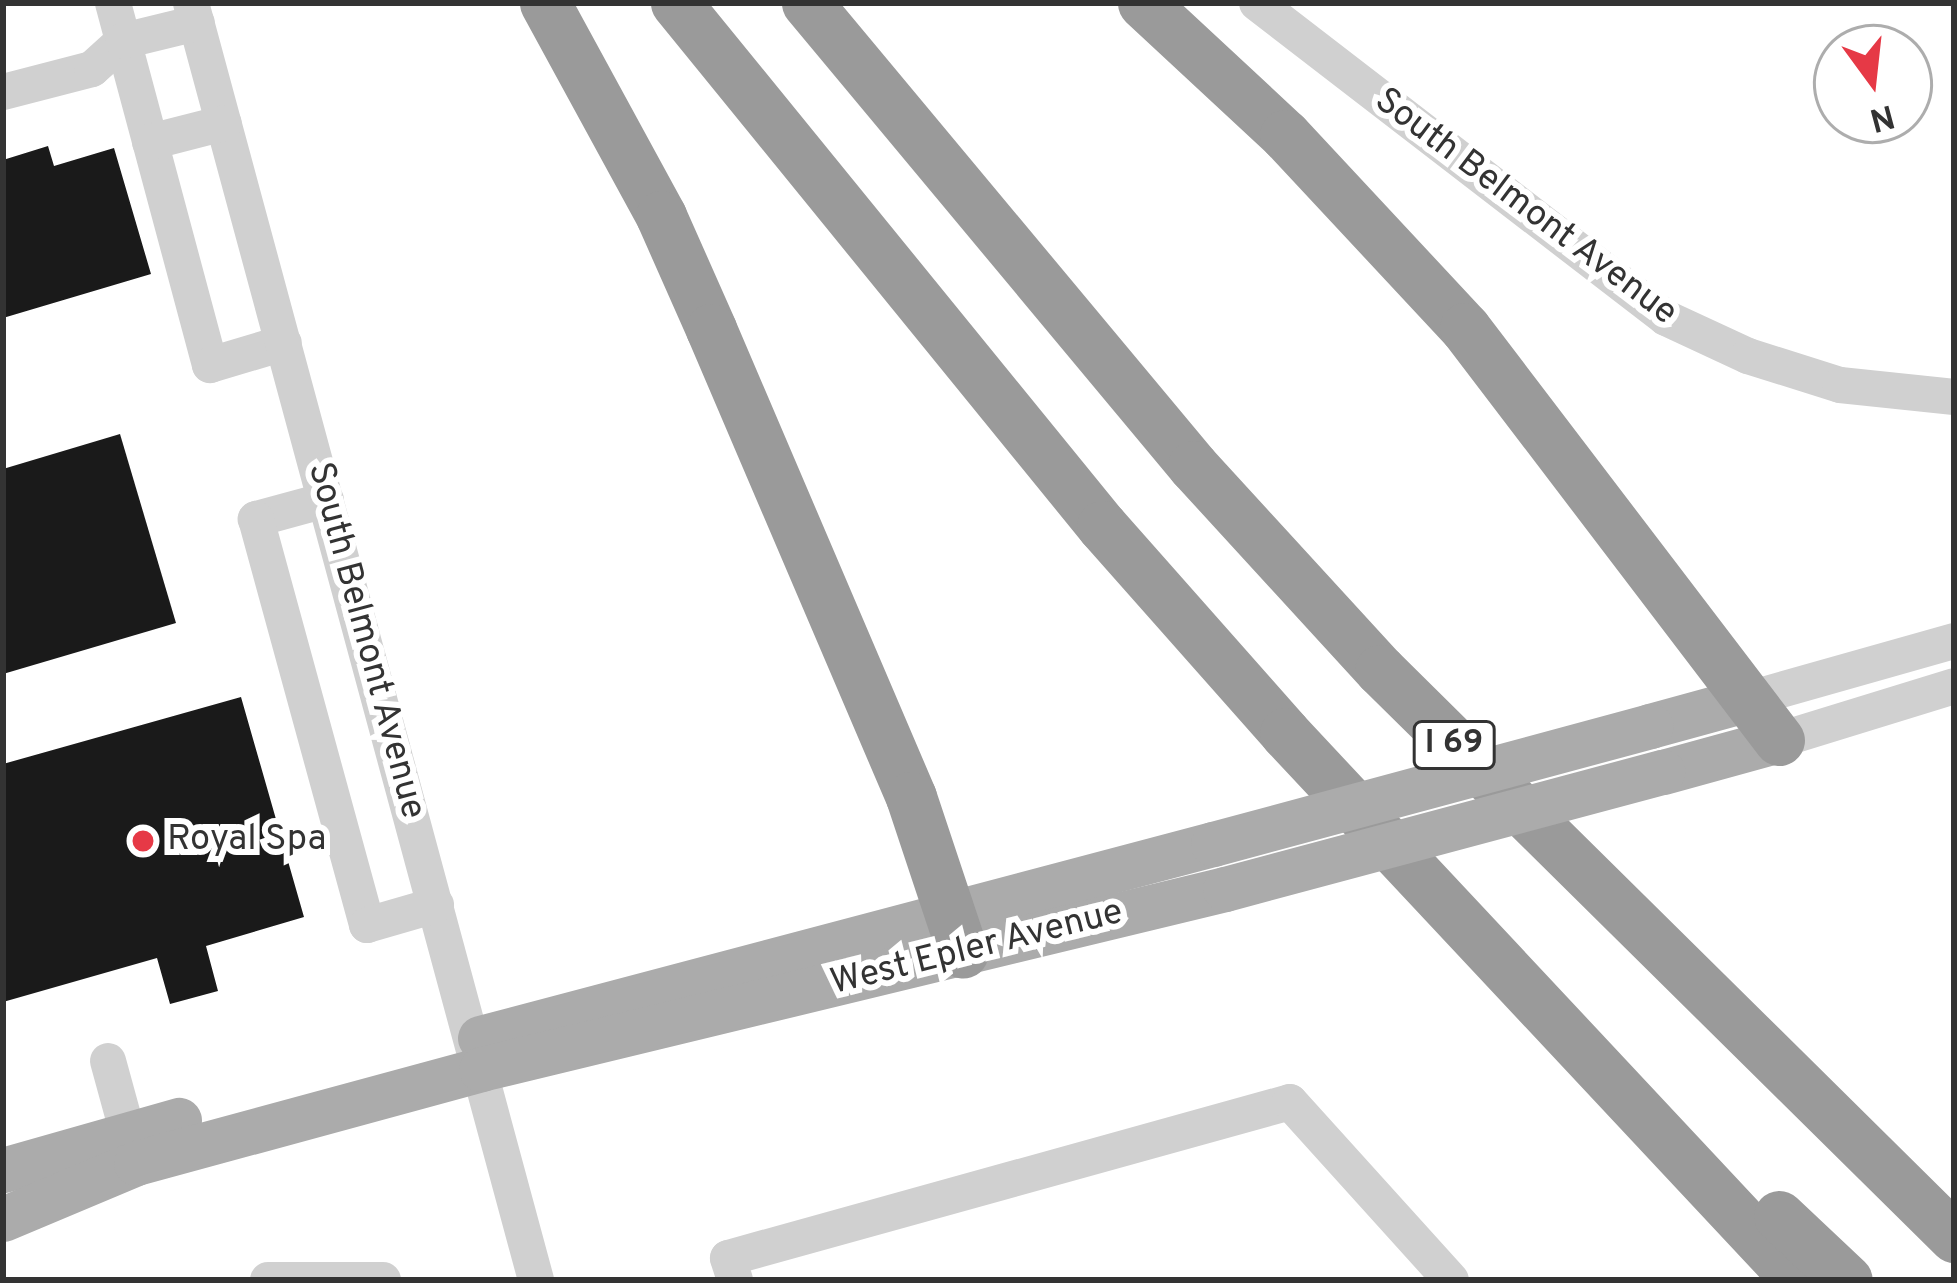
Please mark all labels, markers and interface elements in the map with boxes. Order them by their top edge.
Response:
north arrow [1813,24,1933,144]
street label: South Belmont Avenue [1365,80,1685,336]
text: N [1865,93,1898,139]
street label: South Belmont Avenue [296,457,434,825]
road number: I 69 [1412,718,1496,772]
place label: Royal Spa [167,819,326,863]
marker: Royal Spa [130,828,156,854]
street label: West Epler Avenue [826,892,1128,1006]

